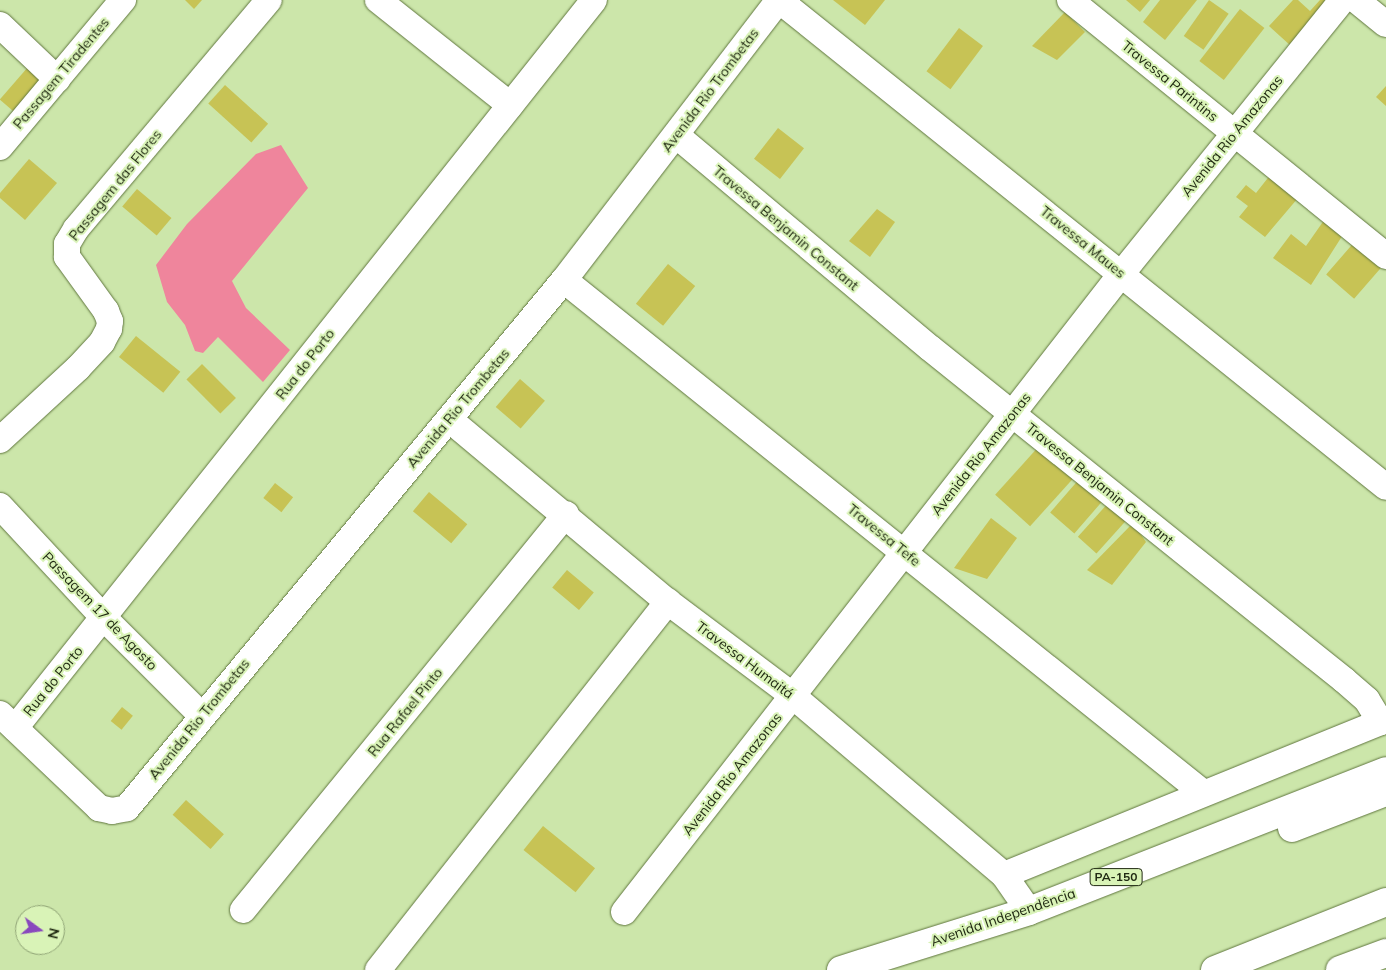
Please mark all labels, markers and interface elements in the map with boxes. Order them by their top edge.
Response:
street label: Passagem Tiradentes [9,14,113,132]
street label: Avenida Rio Trombetas [658,25,762,155]
street label: Travessa Parintins [1119,37,1221,125]
street label: Avenida Rio Amazonas [1178,72,1286,200]
street label: Passagem das Flores [65,126,165,244]
street label: Travessa Benjamin Constant [710,162,862,294]
street label: Travessa Maues [1037,203,1129,281]
street label: Rua do Porto [272,325,338,403]
street label: Avenida Rio Trombetas [403,345,513,471]
street label: Avenida Rio Amazonas [928,389,1034,519]
street label: Travessa Benjamin Constant [1023,419,1177,549]
street label: Travessa Tefe [844,501,924,569]
street label: Passagem 17 de Agosto [39,548,161,674]
street label: Travessa Humaitá [693,618,797,702]
street label: Rua do Porto [20,643,86,719]
street label: Avenida Rio Trombetas [145,655,253,783]
street label: Rua Rafael Pinto [364,664,446,760]
street label: Avenida Rio Amazonas [679,709,785,839]
road number: PA-150 [1088,868,1144,886]
street label: Avenida Independência [928,884,1078,950]
north arrow [15,905,65,955]
text: N [44,926,64,941]

